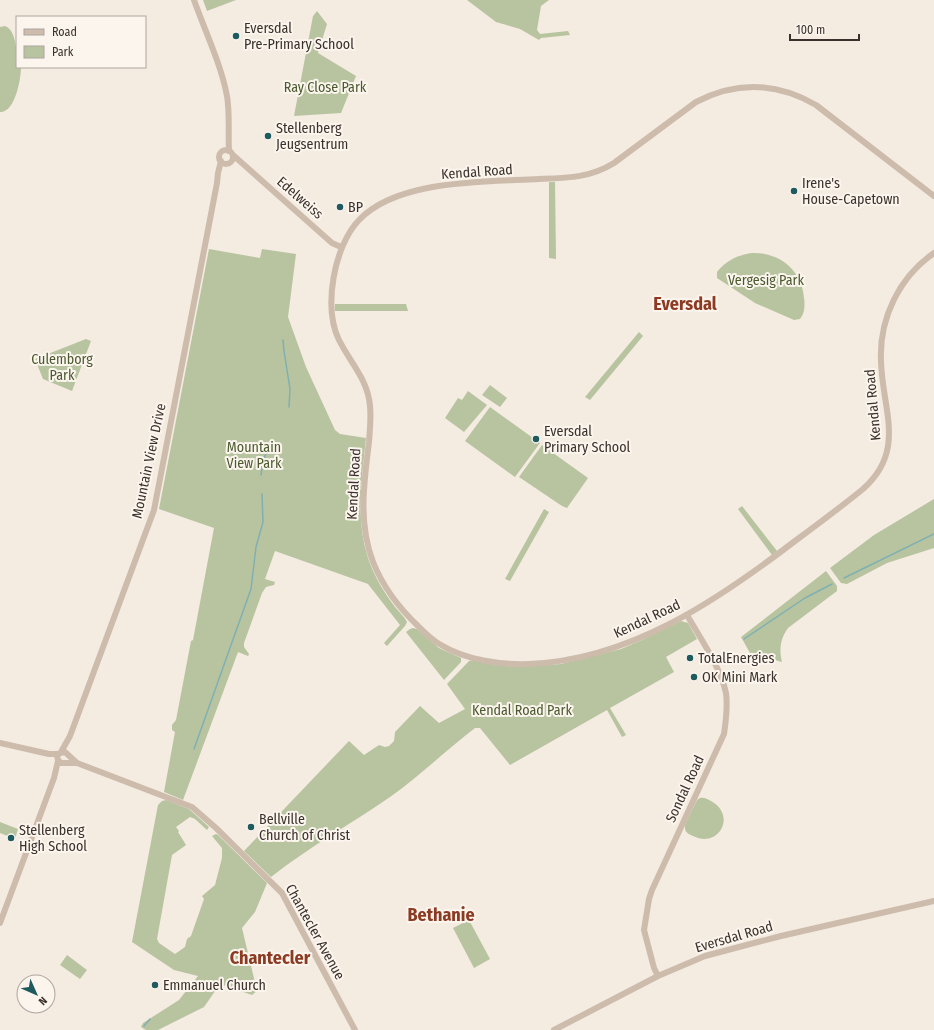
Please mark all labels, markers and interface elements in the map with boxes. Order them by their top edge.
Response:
legend [16,16,146,68]
scale bar [790,16,859,42]
place label: Eversdal Pre-Primary School [244,20,354,53]
text: 100 m [796,23,825,37]
text: Road [52,25,77,39]
marker: Eversdal Pre-Primary School [231,31,241,41]
text: Park [52,45,74,59]
park label: Ray Close Park [284,79,367,96]
place label: Stellenberg Jeugsentrum [276,120,348,153]
marker: Stellenberg Jeugsentrum [263,131,273,141]
street label: Kendal Road [441,161,513,183]
street label: Edelweiss [273,173,327,223]
place label: Irene's House-Capetown [802,175,900,208]
marker: Irene's House-Capetown [789,186,799,196]
place label: BP [348,199,363,216]
marker: BP [335,202,345,212]
park label: Vergesig Park [728,272,804,289]
district label: Eversdal [653,293,717,315]
park label: Culemborg Park [31,351,93,384]
street label: Kendal Road [861,369,885,441]
street label: Mountain View Drive [128,402,170,520]
place label: Eversdal Primary School [544,423,631,456]
marker: Eversdal Primary School [531,434,541,444]
park label: Mountain View Park [227,439,282,472]
street label: Kendal Road [344,448,364,520]
street label: Kendal Road [611,596,683,642]
place label: TotalEnergies [698,650,774,667]
marker: TotalEnergies [685,653,695,663]
place label: OK Mini Mark [702,669,778,686]
marker: OK Mini Mark [689,672,699,682]
park label: Kendal Road Park [472,702,572,719]
street label: Sondal Road [662,753,708,825]
place label: Bellville Church of Christ [259,811,351,844]
place label: Stellenberg High School [19,822,87,855]
marker: Bellville Church of Christ [246,822,256,832]
marker: Stellenberg High School [6,833,16,843]
street label: Chantecler Avenue [282,881,348,983]
district label: Bethanie [407,904,475,926]
street label: Eversdal Road [693,918,775,956]
district label: Chantecler [230,947,311,969]
north arrow [16,974,56,1014]
place label: Emmanuel Church [163,977,266,994]
marker: Emmanuel Church [150,980,160,990]
text: N [36,994,50,1008]

